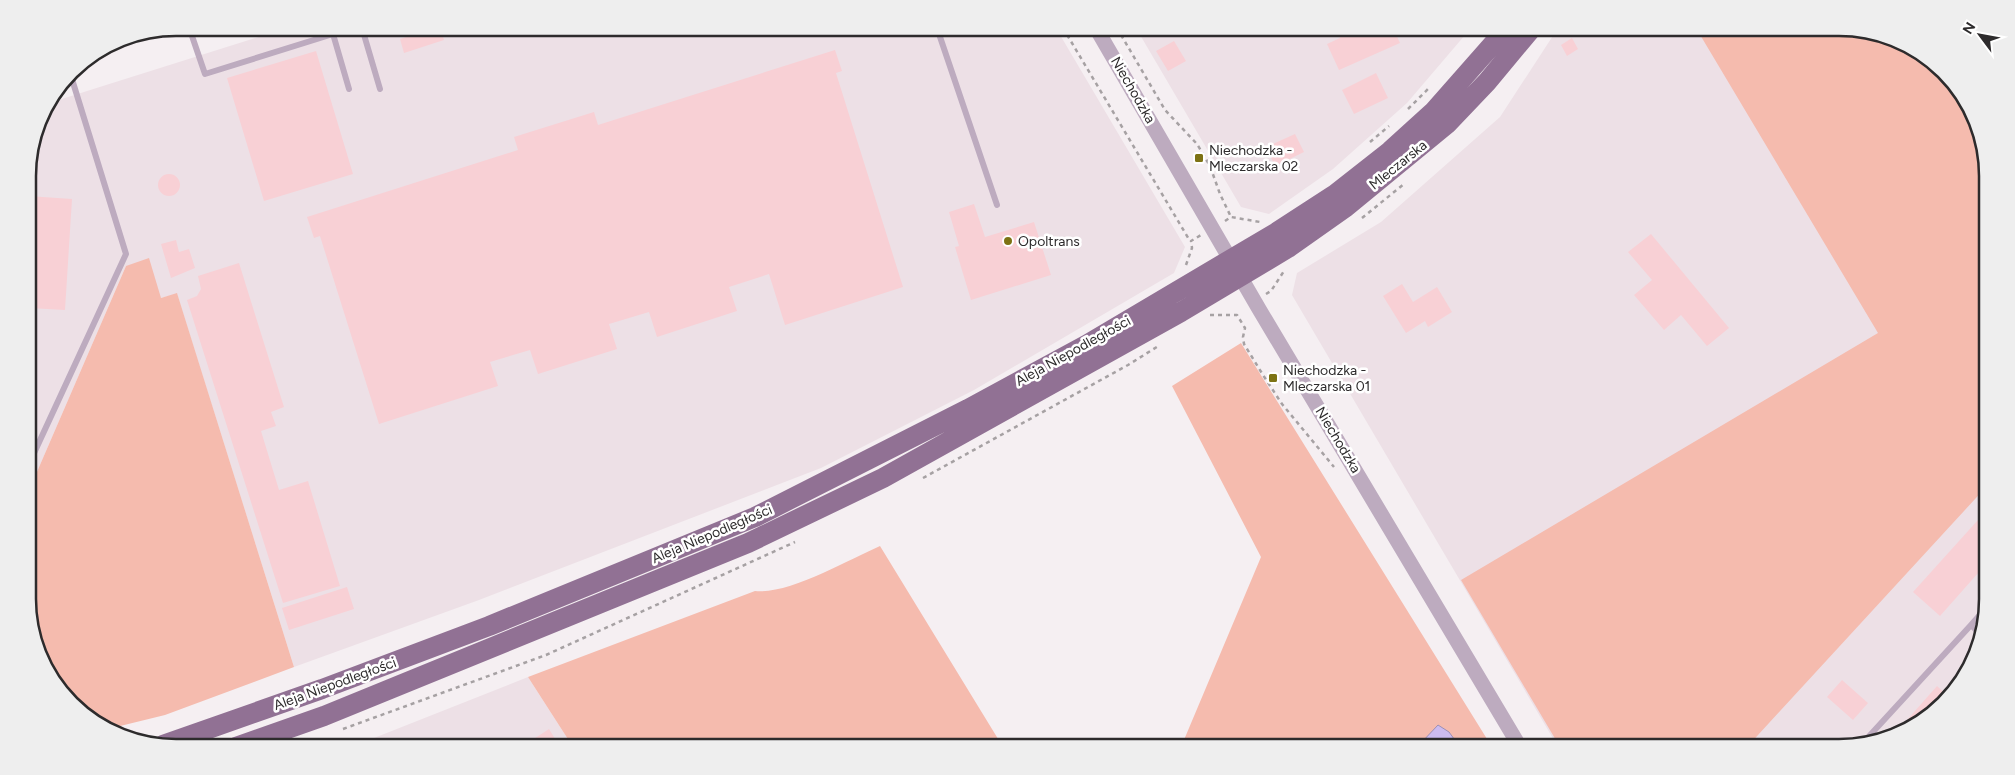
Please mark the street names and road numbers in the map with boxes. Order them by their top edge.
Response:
street label: Niechodzka [1107,54,1159,126]
street label: Mleczarska [1366,137,1430,193]
street label: Aleja Niepodległości [1012,312,1134,390]
street label: Niechodzka [1312,404,1364,476]
street label: Aleja Niepodległości [649,501,775,567]
street label: Aleja Niepodległości [271,654,399,714]

